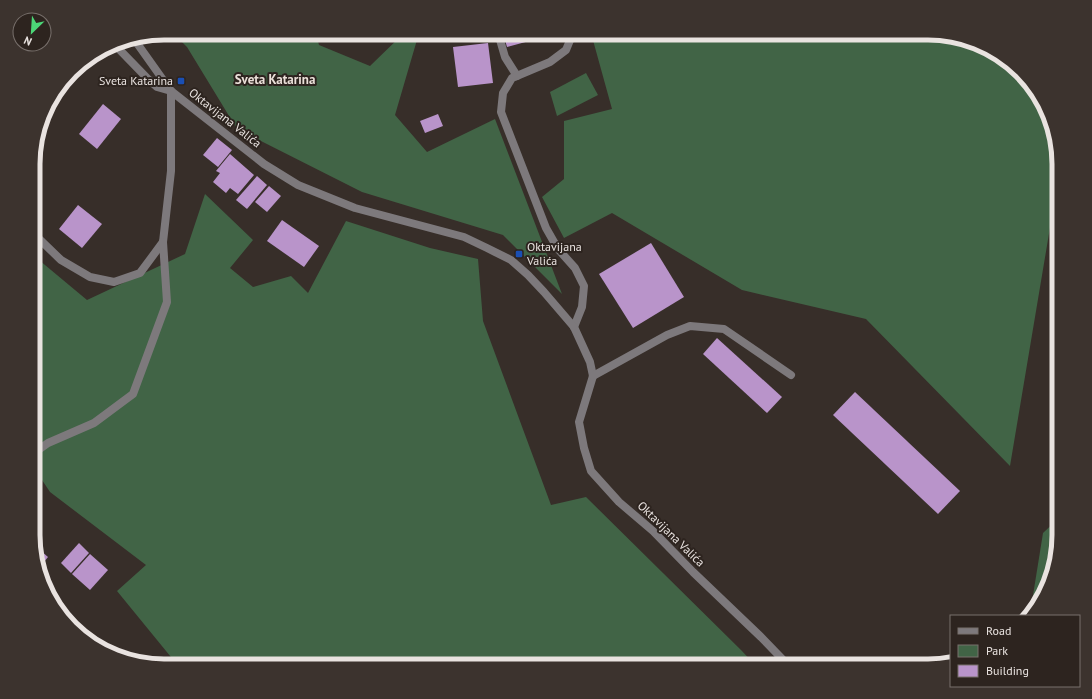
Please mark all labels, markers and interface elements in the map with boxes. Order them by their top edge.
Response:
north arrow [12,12,52,52]
text: N [22,33,34,49]
district label: Sveta Katarina [235,71,315,88]
place label: Sveta Katarina [99,73,173,88]
marker: Sveta Katarina [176,76,186,86]
street label: Oktavijana Valića [186,85,265,151]
place label: Oktavijana Valića [526,239,582,268]
marker: Oktavijana Valića [514,249,524,259]
street label: Oktavijana Valića [635,498,708,570]
legend [950,615,1080,687]
text: Road [986,623,1011,638]
text: Park [986,643,1008,658]
text: Building [986,663,1029,678]

